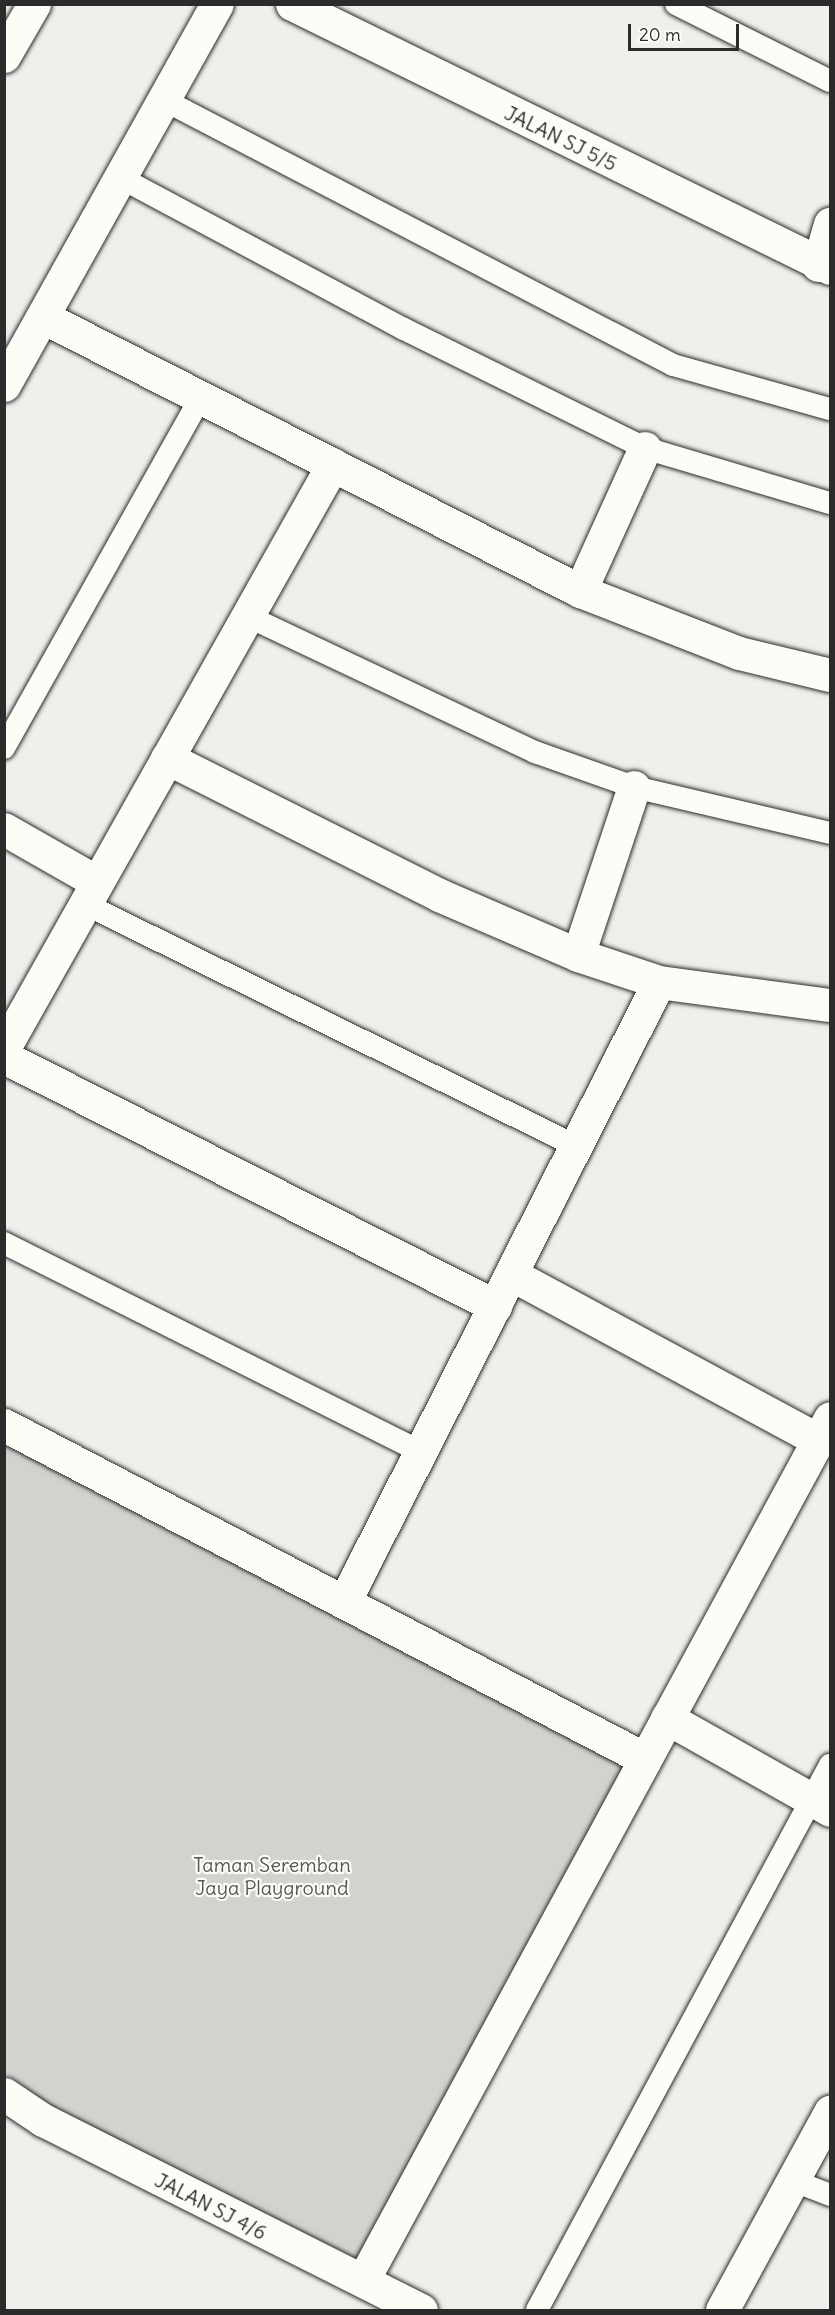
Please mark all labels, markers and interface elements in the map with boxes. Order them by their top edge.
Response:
scale bar [631,12,742,50]
text: 20 m [639,23,681,46]
street label: JALAN SJ 5/5 [501,100,621,176]
park label: Taman Seremban Jaya Playground [193,1853,351,1900]
street label: JALAN SJ 4/6 [151,2168,271,2244]

